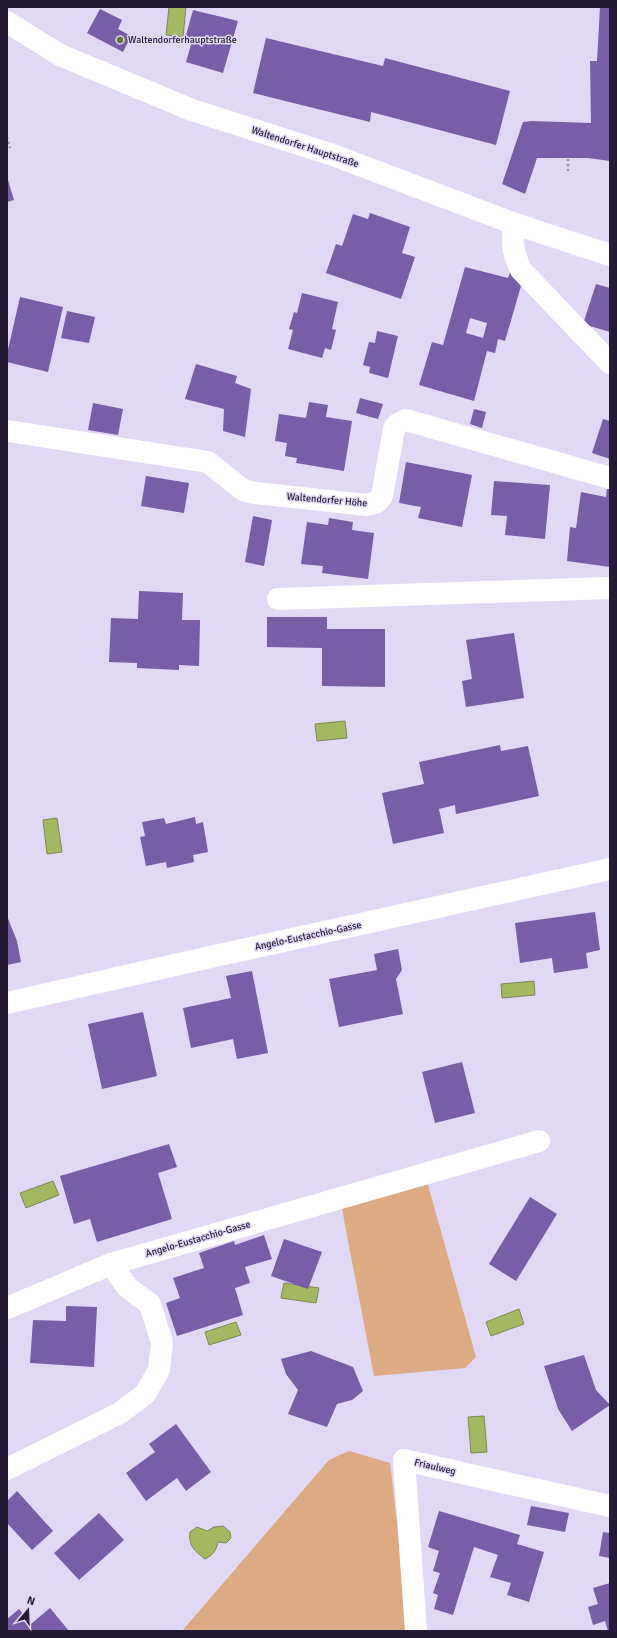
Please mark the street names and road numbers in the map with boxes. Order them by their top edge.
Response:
street label: Waltendorfer Hauptstraße [250,124,360,170]
street label: Waltendorfer Höhe [286,490,368,510]
street label: Angelo-Eustacchio-Gasse [254,919,362,953]
street label: Angelo-Eustacchio-Gasse [144,1218,252,1260]
street label: Friaulweg [413,1456,457,1478]

